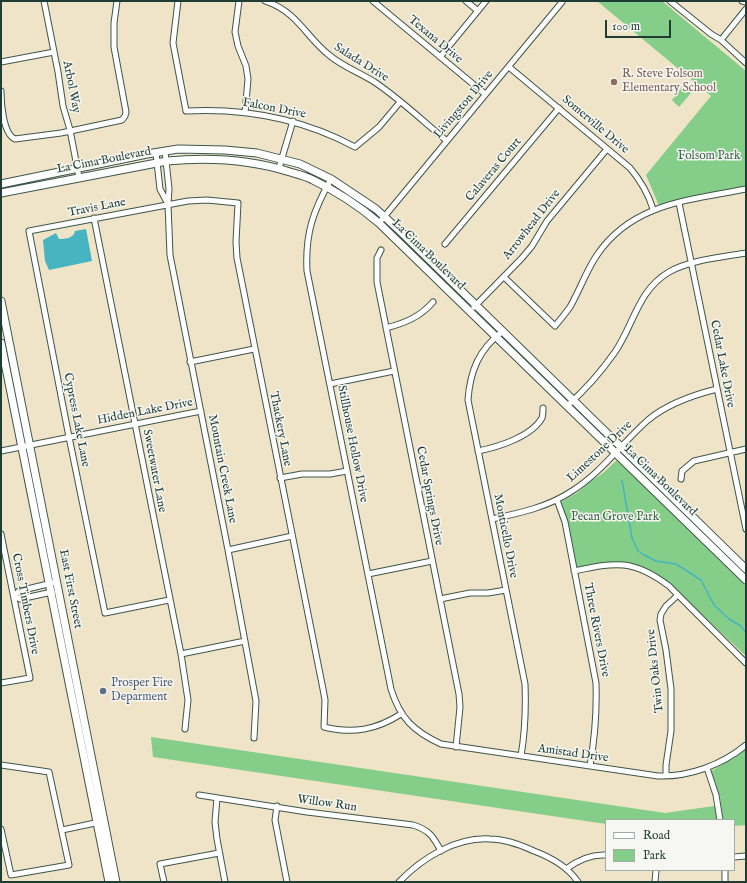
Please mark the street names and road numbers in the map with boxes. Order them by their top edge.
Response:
street label: Texana Drive [405,13,465,67]
street label: Salada Drive [331,40,391,86]
street label: Arbol Way [59,60,83,114]
street label: Livingston Drive [431,68,497,142]
street label: Somerville Drive [559,93,631,157]
street label: Falcon Drive [241,96,307,122]
street label: Calaveras Court [463,135,525,205]
street label: La Cima Boulevard [56,145,152,177]
street label: Arrowhead Drive [500,187,564,263]
street label: Travis Lane [67,195,127,221]
street label: La Cima Boulevard [389,217,467,293]
street label: Cedar Lake Drive [706,319,738,409]
street label: Cypress Lake Lane [60,372,92,468]
street label: Stillhouse Hollow Drive [334,384,370,504]
street label: Thackery Lane [266,390,294,468]
street label: Hidden Lake Drive [96,396,194,428]
street label: Mountain Creek Lane [204,413,240,525]
street label: Limestone Drive [564,418,636,486]
street label: Sweetwater Lane [139,428,169,514]
street label: La Cima Boulevard [621,443,699,519]
street label: Cedar Springs Drive [412,445,446,547]
street label: Monticello Drive [490,493,520,579]
street label: East First Street [55,548,85,630]
street label: Cross Timbers Drive [8,552,42,656]
street label: Three Rivers Drive [580,582,612,678]
street label: Twin Oaks Drive [644,628,668,714]
street label: Amistad Drive [537,742,609,766]
street label: Willow Run [296,793,358,815]

